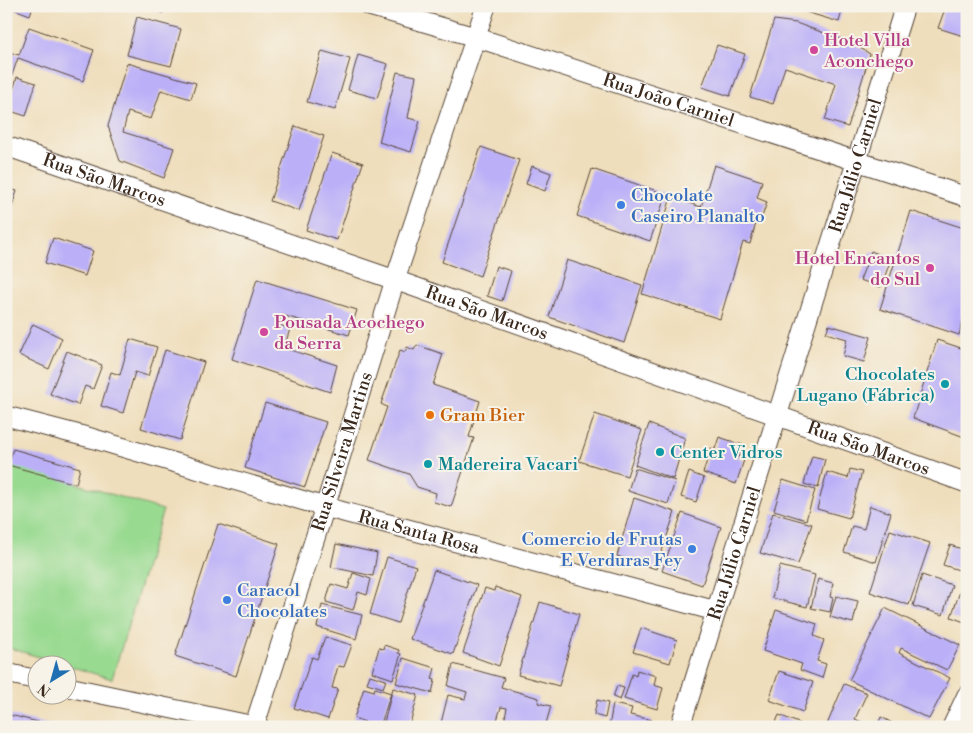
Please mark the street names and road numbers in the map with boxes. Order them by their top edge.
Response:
street label: Rua João Carniel [600,68,738,133]
street label: Rua Júlio Carniel [824,95,888,236]
street label: Rua São Marcos [40,149,169,212]
street label: Rua São Marcos [422,281,551,345]
street label: Rua Silveira Martins [307,369,378,535]
street label: Rua São Marcos [804,416,933,481]
street label: Rua Júlio Carniel [703,483,767,623]
street label: Rua Santa Rosa [356,505,483,560]

